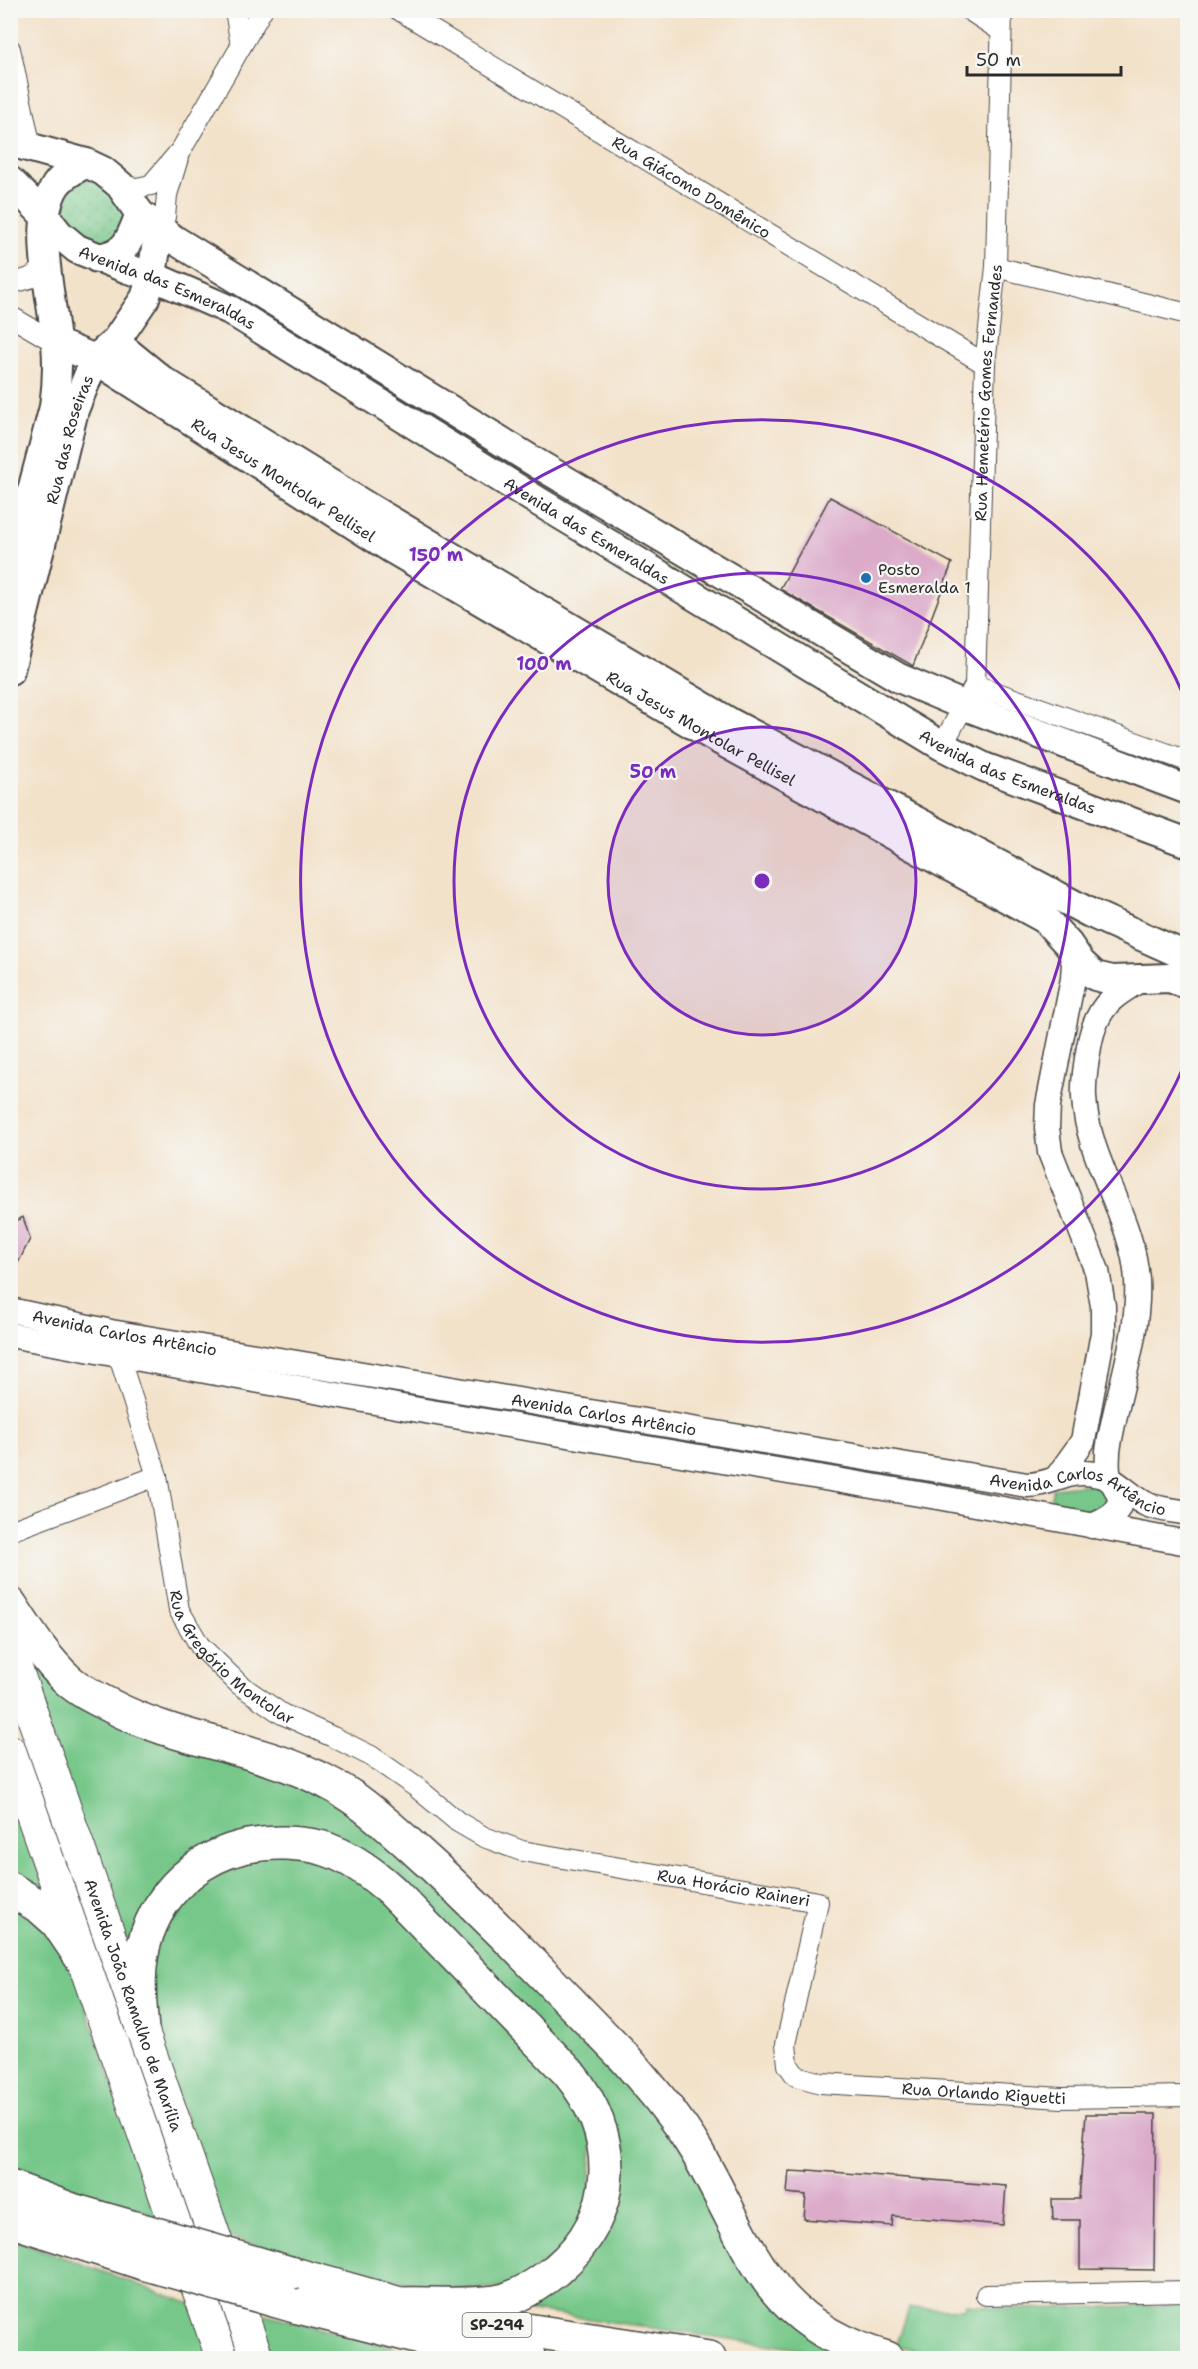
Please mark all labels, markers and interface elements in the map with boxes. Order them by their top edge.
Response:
scale bar [967,39,1122,77]
text: 50 m [976,48,1021,72]
street label: Rua Giácomo Domênico [609,131,775,243]
street label: Avenida das Esmeraldas [76,240,260,334]
street label: Rua Hemetério Gomes Fernandes [970,263,1007,522]
street label: Rua das Roseiras [41,372,98,506]
street label: Rua Jesus Montolar Pellisel [188,413,380,546]
street label: Avenida das Esmeraldas [500,472,674,589]
text: 150 m [409,543,464,567]
place label: Posto Esmeralda 1 [878,559,971,598]
marker: Posto Esmeralda 1 [859,571,873,585]
text: 100 m [516,652,572,676]
street label: Rua Jesus Montolar Pellisel [603,666,800,790]
street label: Avenida das Esmeraldas [915,724,1099,818]
text: 50 m [630,760,677,784]
centre of rings [752,871,772,891]
street label: Avenida Carlos Artêncio [31,1305,219,1360]
street label: Avenida Carlos Artêncio [510,1389,698,1440]
street label: Avenida Carlos Artêncio [988,1462,1168,1520]
street label: Rua Gregório Montolar [165,1589,298,1729]
street label: Rua Horácio Raineri [656,1864,812,1911]
street label: Avenida João Ramalho de Marília [80,1876,188,2134]
street label: Rua Orlando Riguetti [901,2078,1066,2109]
road number: SP-294 [462,2313,532,2337]

